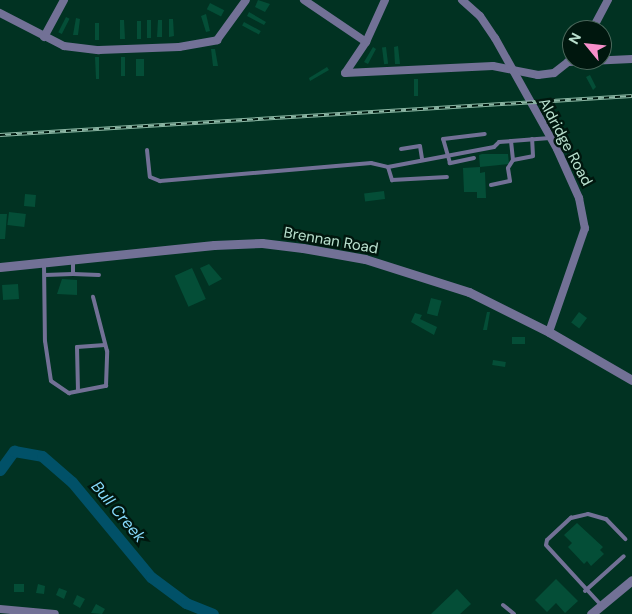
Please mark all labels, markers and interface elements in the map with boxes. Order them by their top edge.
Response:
north arrow [562,20,612,70]
text: N [564,30,585,47]
street label: Aldridge Road [534,95,596,189]
street label: Brennan Road [282,224,380,258]
water label: Bull Creek [87,477,149,547]

